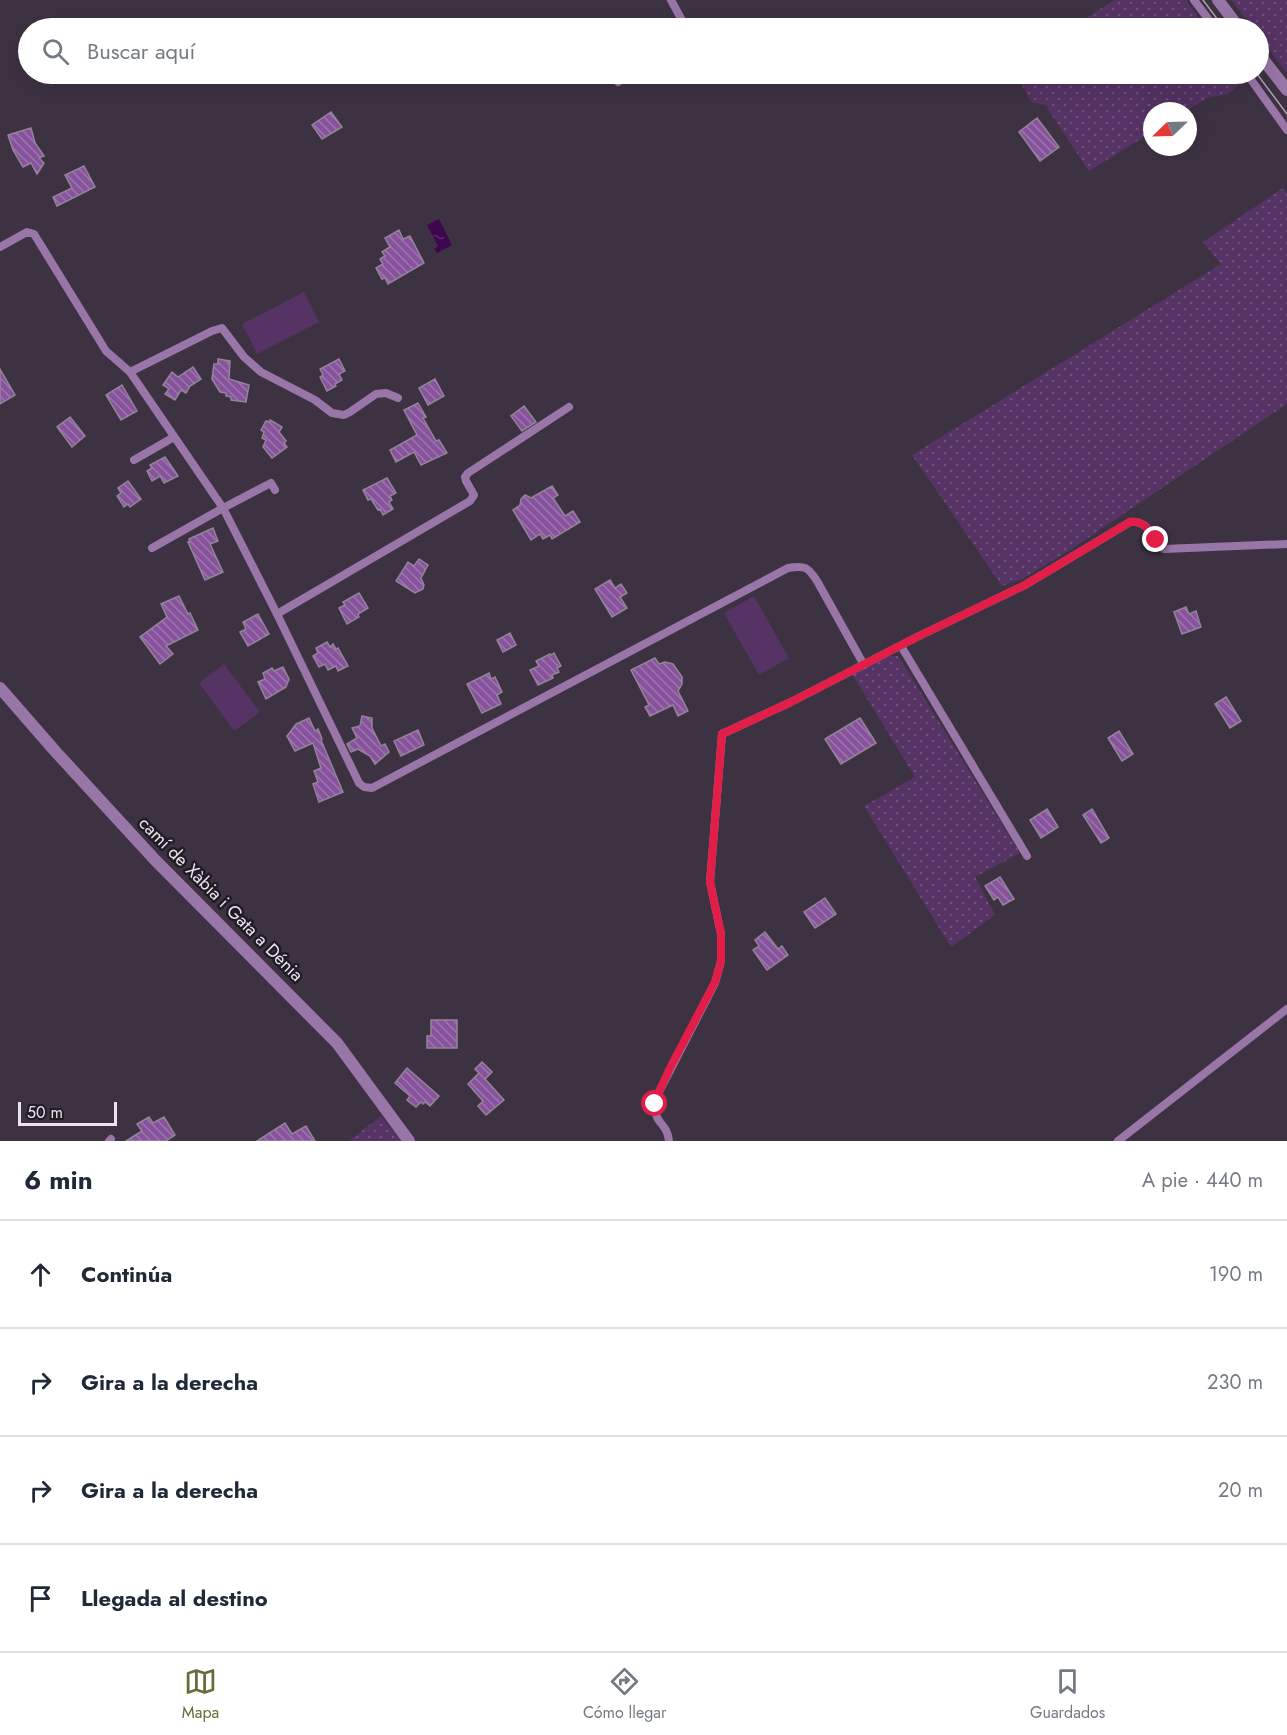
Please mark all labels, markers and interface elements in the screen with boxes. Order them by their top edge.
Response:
search box [18,18,1269,84]
icon: search [39,35,72,68]
text: Buscar aquí [87,35,195,67]
north arrow [1143,102,1197,156]
route end [1142,526,1168,552]
street label: camí de Xàbia i Gata a Dénia [133,811,309,987]
route start [641,1090,667,1116]
scale bar [18,1099,117,1126]
text: 50 m [27,1101,63,1124]
text: 6 min [24,1161,93,1199]
text: A pie · 440 m [1142,1166,1263,1195]
icon: ahead [24,1258,57,1291]
text: Continúa [81,1258,172,1290]
text: 190 m [1209,1260,1263,1289]
icon: right [24,1366,57,1399]
text: Gira a la derecha [81,1366,258,1398]
text: 230 m [1207,1368,1263,1397]
icon: right [24,1474,57,1507]
text: Gira a la derecha [81,1474,258,1506]
text: 20 m [1218,1476,1263,1505]
icon: arrive [24,1582,57,1615]
text: Llegada al destino [81,1582,268,1614]
tab: Mapa [182,1665,219,1724]
tab: Cómo llegar [583,1665,667,1724]
tab: Guardados [1030,1665,1105,1724]

